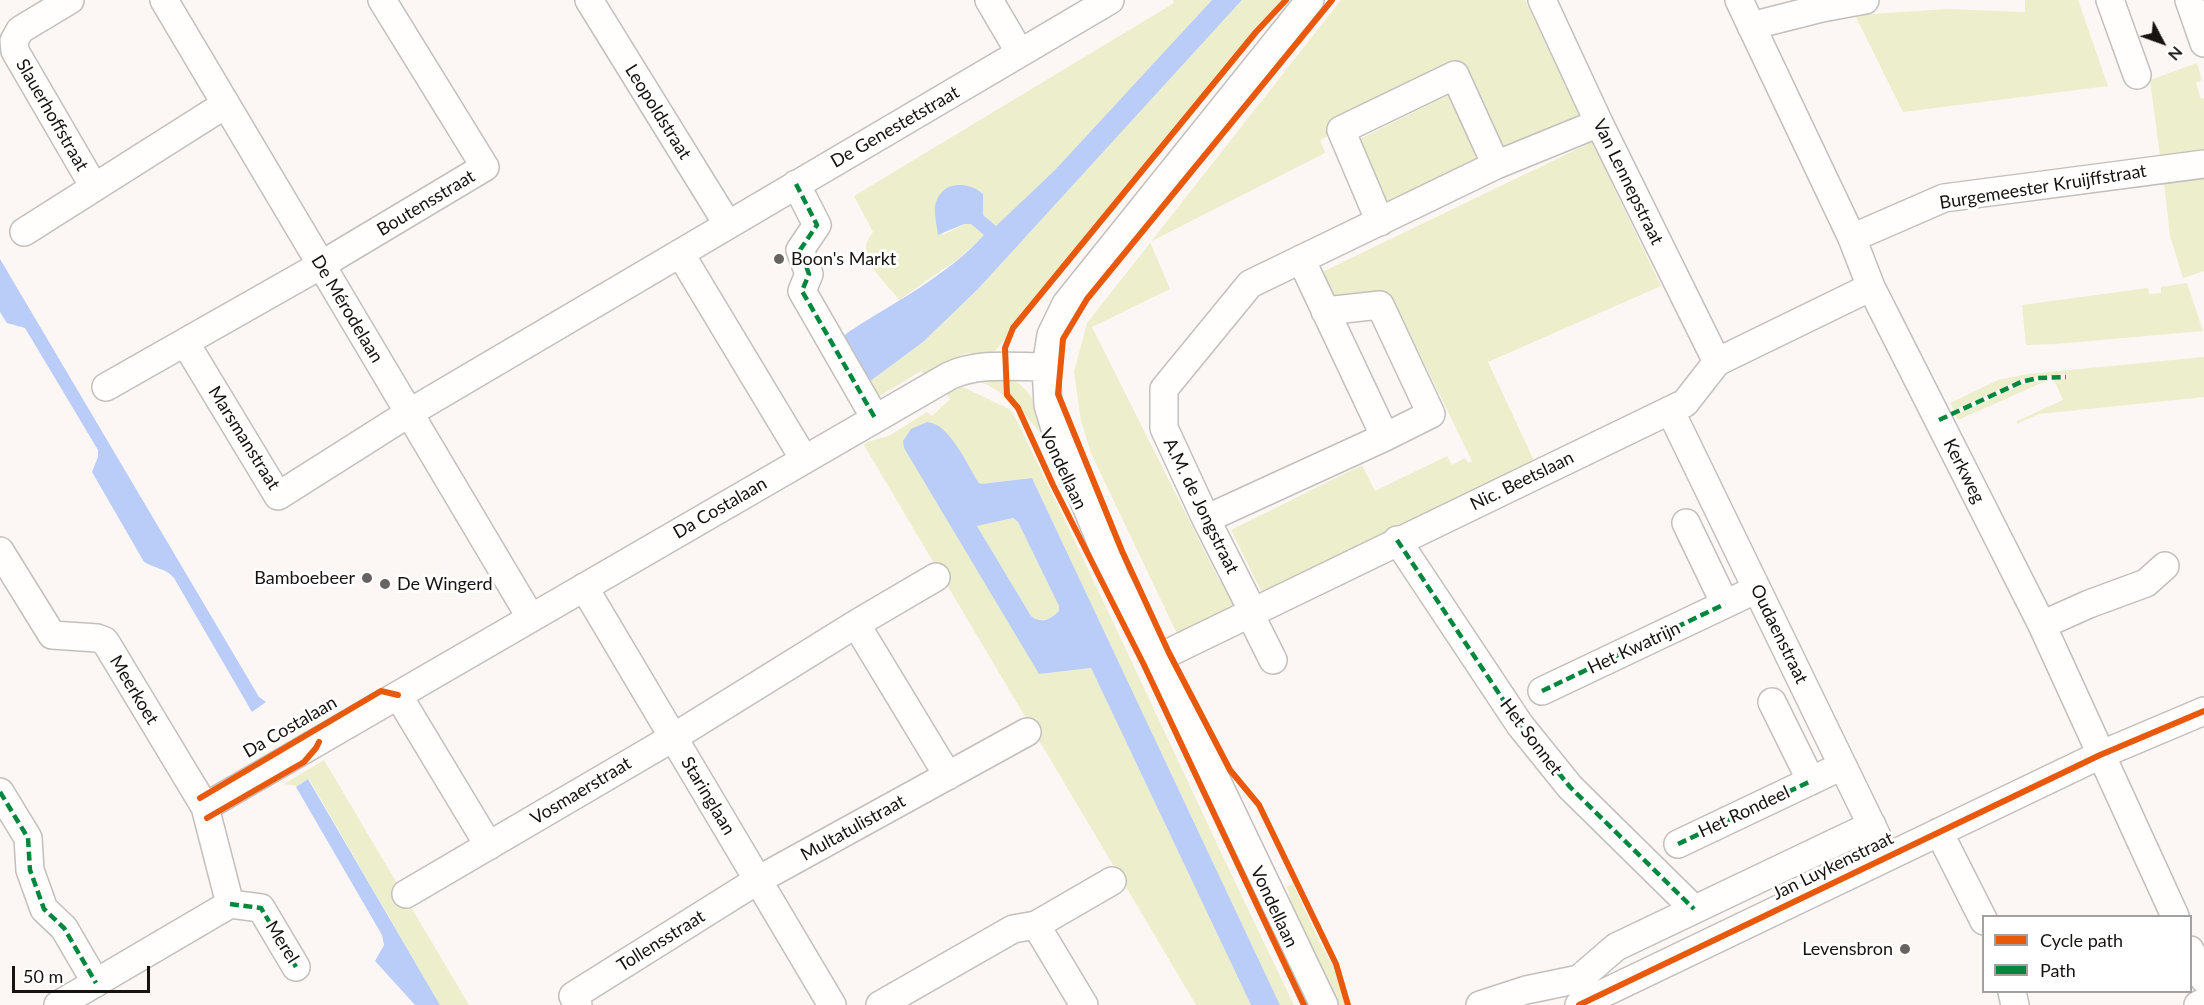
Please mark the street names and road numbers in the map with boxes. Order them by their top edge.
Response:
street label: Slauerhoffstraat [11,55,93,175]
street label: Leopoldstraat [620,61,696,163]
street label: De Genestetstraat [827,81,963,173]
street label: Van Lennepstraat [1588,116,1668,248]
street label: Burgemeester Kruijffstraat [1938,160,2148,214]
street label: Boutensstraat [373,165,479,241]
street label: De Mérodelaan [306,251,388,367]
street label: Marsmanstraat [203,382,285,494]
street label: Vondellaan [1035,425,1091,513]
street label: A.M. de Jongstraat [1159,435,1243,577]
street label: Kerkweg [1939,435,1989,507]
street label: Nic. Beetslaan [1467,447,1577,515]
street label: Da Costalaan [669,473,771,543]
street label: Oudaenstraat [1746,581,1812,687]
street label: Het Kwatrijn [1584,617,1684,679]
street label: Meerkoet [105,652,163,728]
street label: Da Costalaan [239,692,341,762]
street label: Het Sonnet [1495,695,1567,779]
street label: Vosmaerstraat [527,753,635,829]
street label: Staringlaan [676,753,740,839]
street label: Het Rondeel [1695,781,1793,843]
street label: Multatulistraat [797,790,909,866]
street label: Jan Luykenstraat [1769,827,1897,905]
street label: Vondellaan [1246,863,1302,951]
street label: Tollensstraat [613,906,709,976]
street label: Merel [261,917,303,967]

